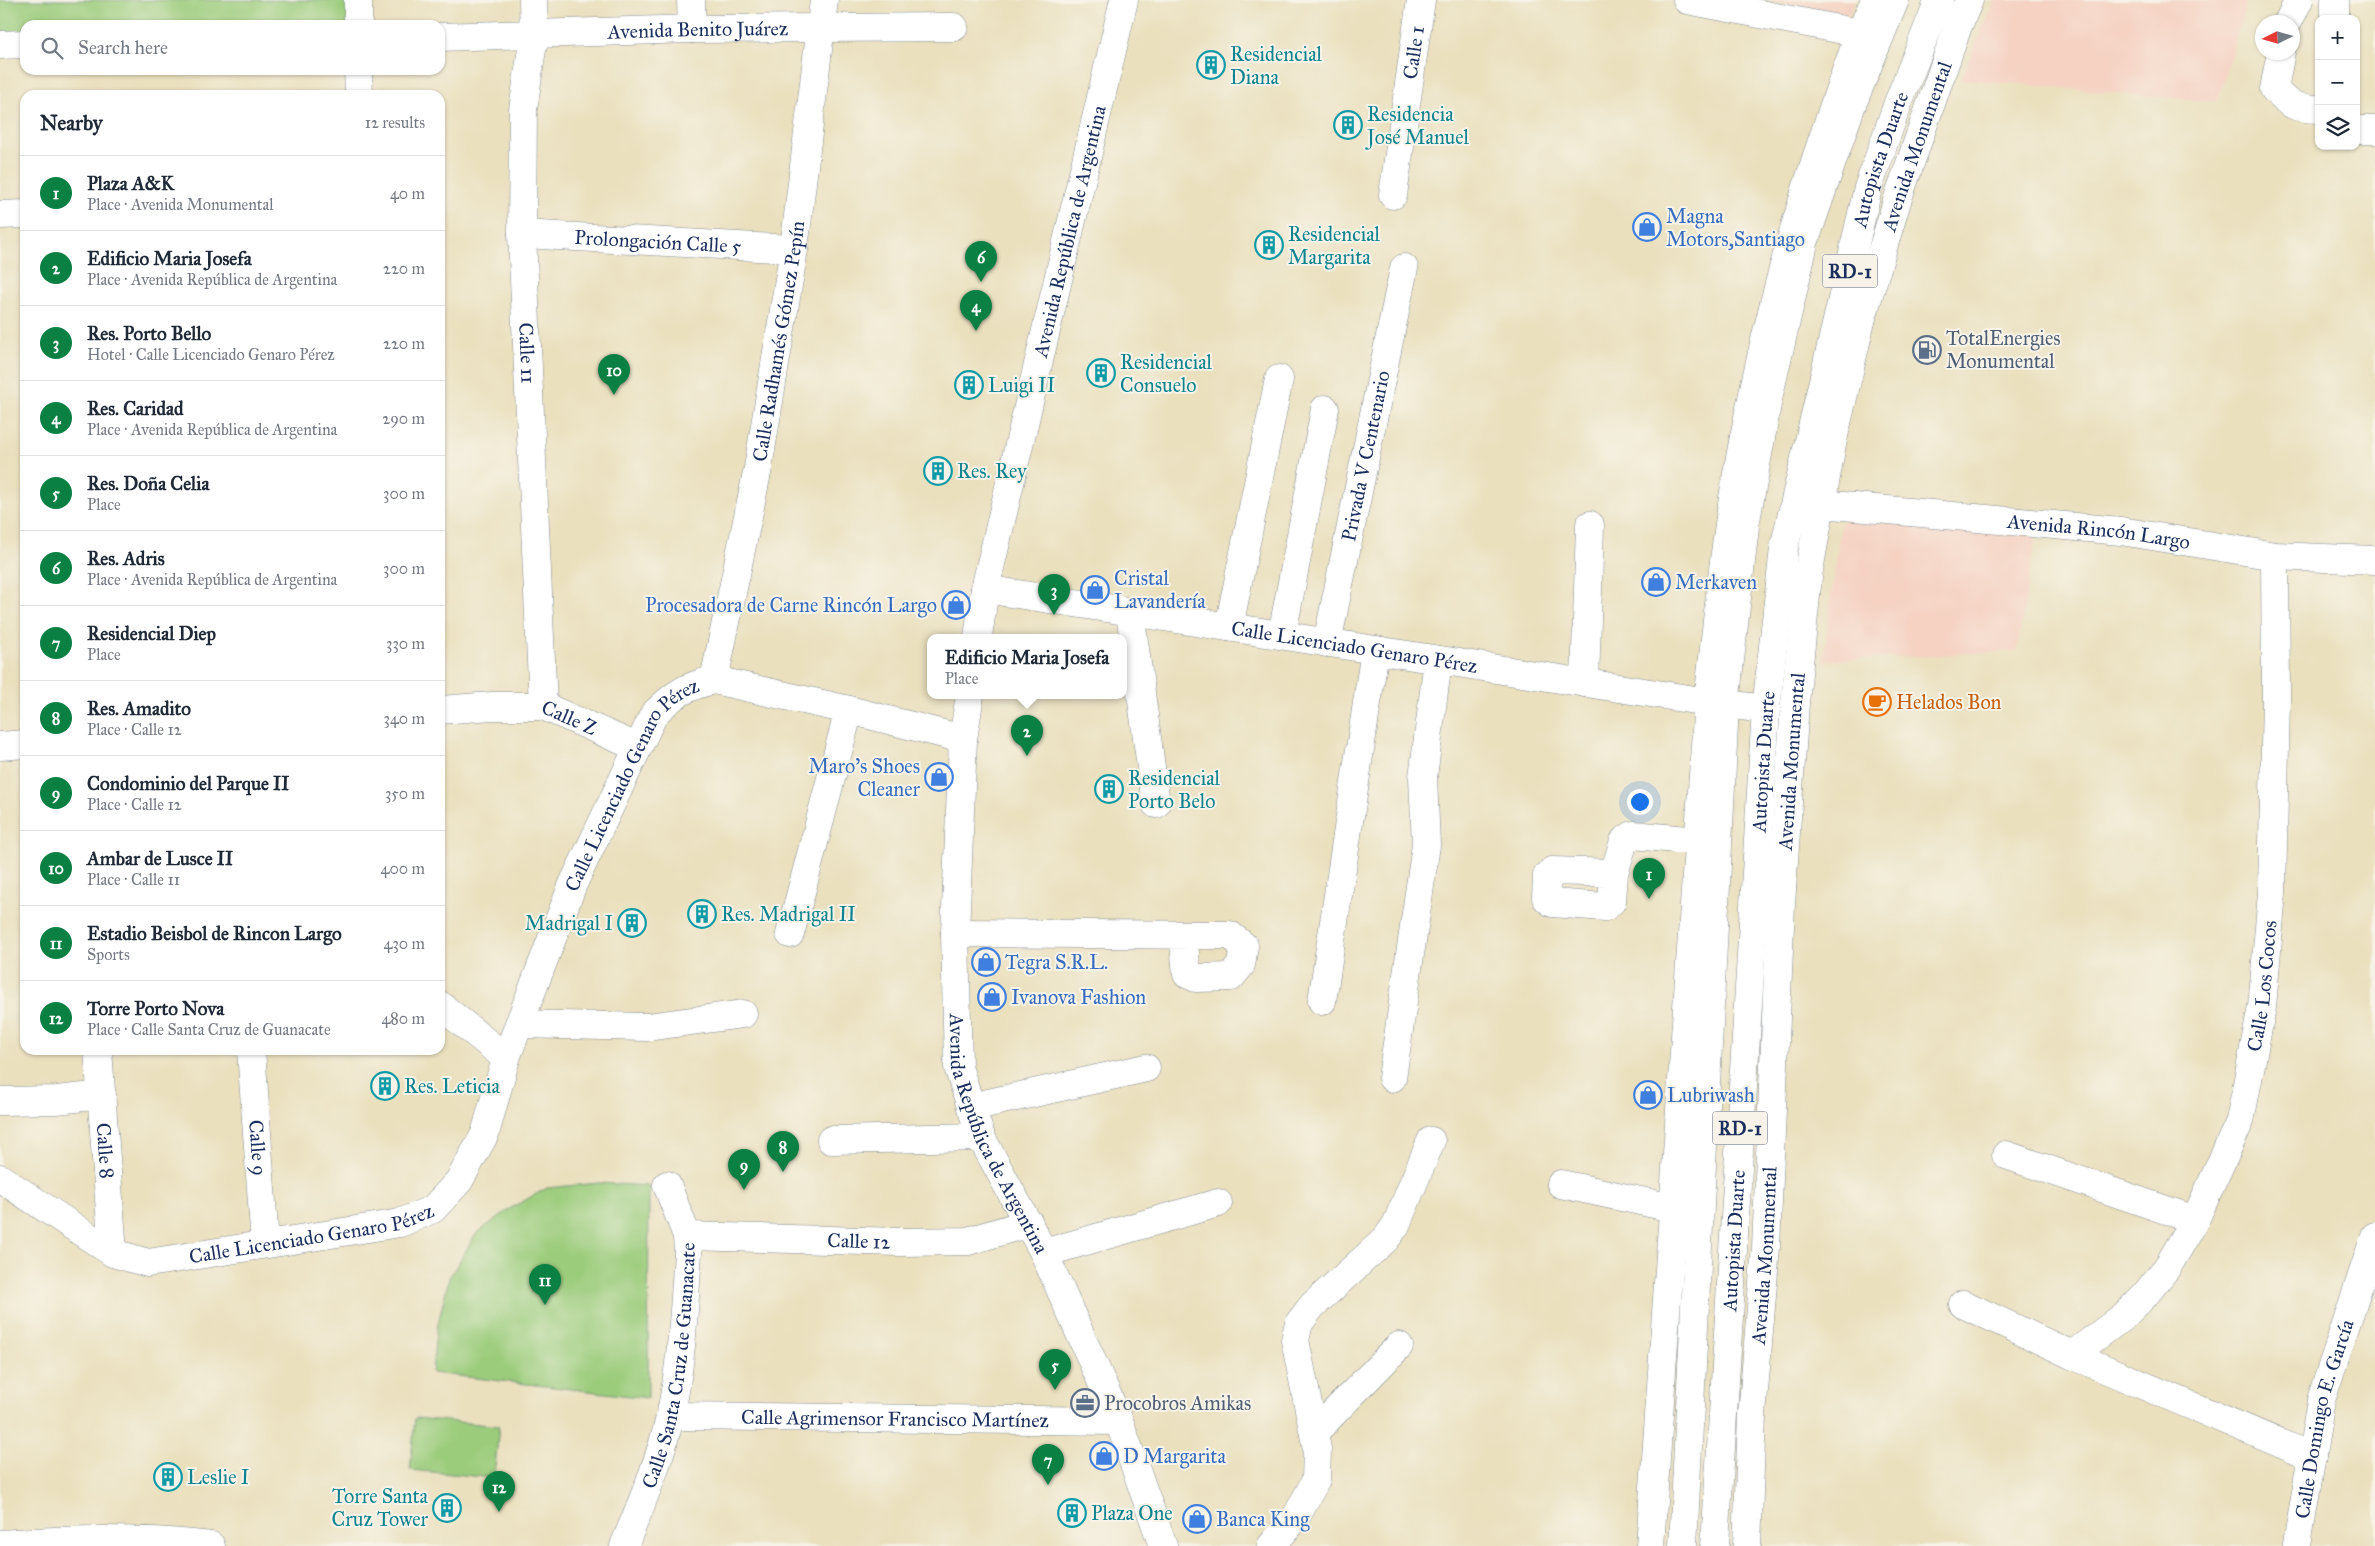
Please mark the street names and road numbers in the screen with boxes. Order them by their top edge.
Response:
street label: Avenida Benito Juárez [606,16,788,44]
street label: Calle 1 [1398,24,1429,81]
street label: Avenida Monumental [1876,58,1957,235]
street label: Autopista Duarte [1847,88,1913,231]
street label: Avenida República de Argentina [1028,102,1111,361]
street label: Calle Radhamés Gómez Pepín [747,219,809,463]
street label: Prolongación Calle 5 [574,225,742,258]
road number: RD-1 [1822,255,1878,288]
street label: Calle 11 [514,322,541,384]
street label: Privada V Centenario [1336,368,1395,543]
street label: Avenida Rincón Largo [2005,509,2192,554]
street label: Calle Licenciado Genaro Pérez [1230,616,1479,678]
street label: Avenida Monumental [1773,671,1810,852]
street label: Calle Licenciado Genaro Pérez [559,673,702,895]
street label: Autopista Duarte [1746,689,1780,834]
street label: Calle Z [538,695,601,740]
street label: Calle Los Cocos [2242,919,2282,1053]
street label: Avenida República de Argentina [945,1012,1054,1258]
road number: RD-1 [1712,1112,1768,1144]
street label: Calle 9 [244,1119,272,1177]
street label: Calle 8 [91,1122,119,1180]
street label: Avenida Monumental [1746,1166,1782,1346]
street label: Autopista Duarte [1717,1169,1750,1313]
street label: Calle Licenciado Genaro Pérez [187,1198,437,1268]
street label: Calle 12 [827,1228,891,1254]
street label: Calle Santa Cruz de Guanacate [636,1242,700,1492]
street label: Calle Domingo E. García [2290,1316,2359,1520]
street label: Calle Agrimensor Francisco Martínez [741,1405,1049,1432]

